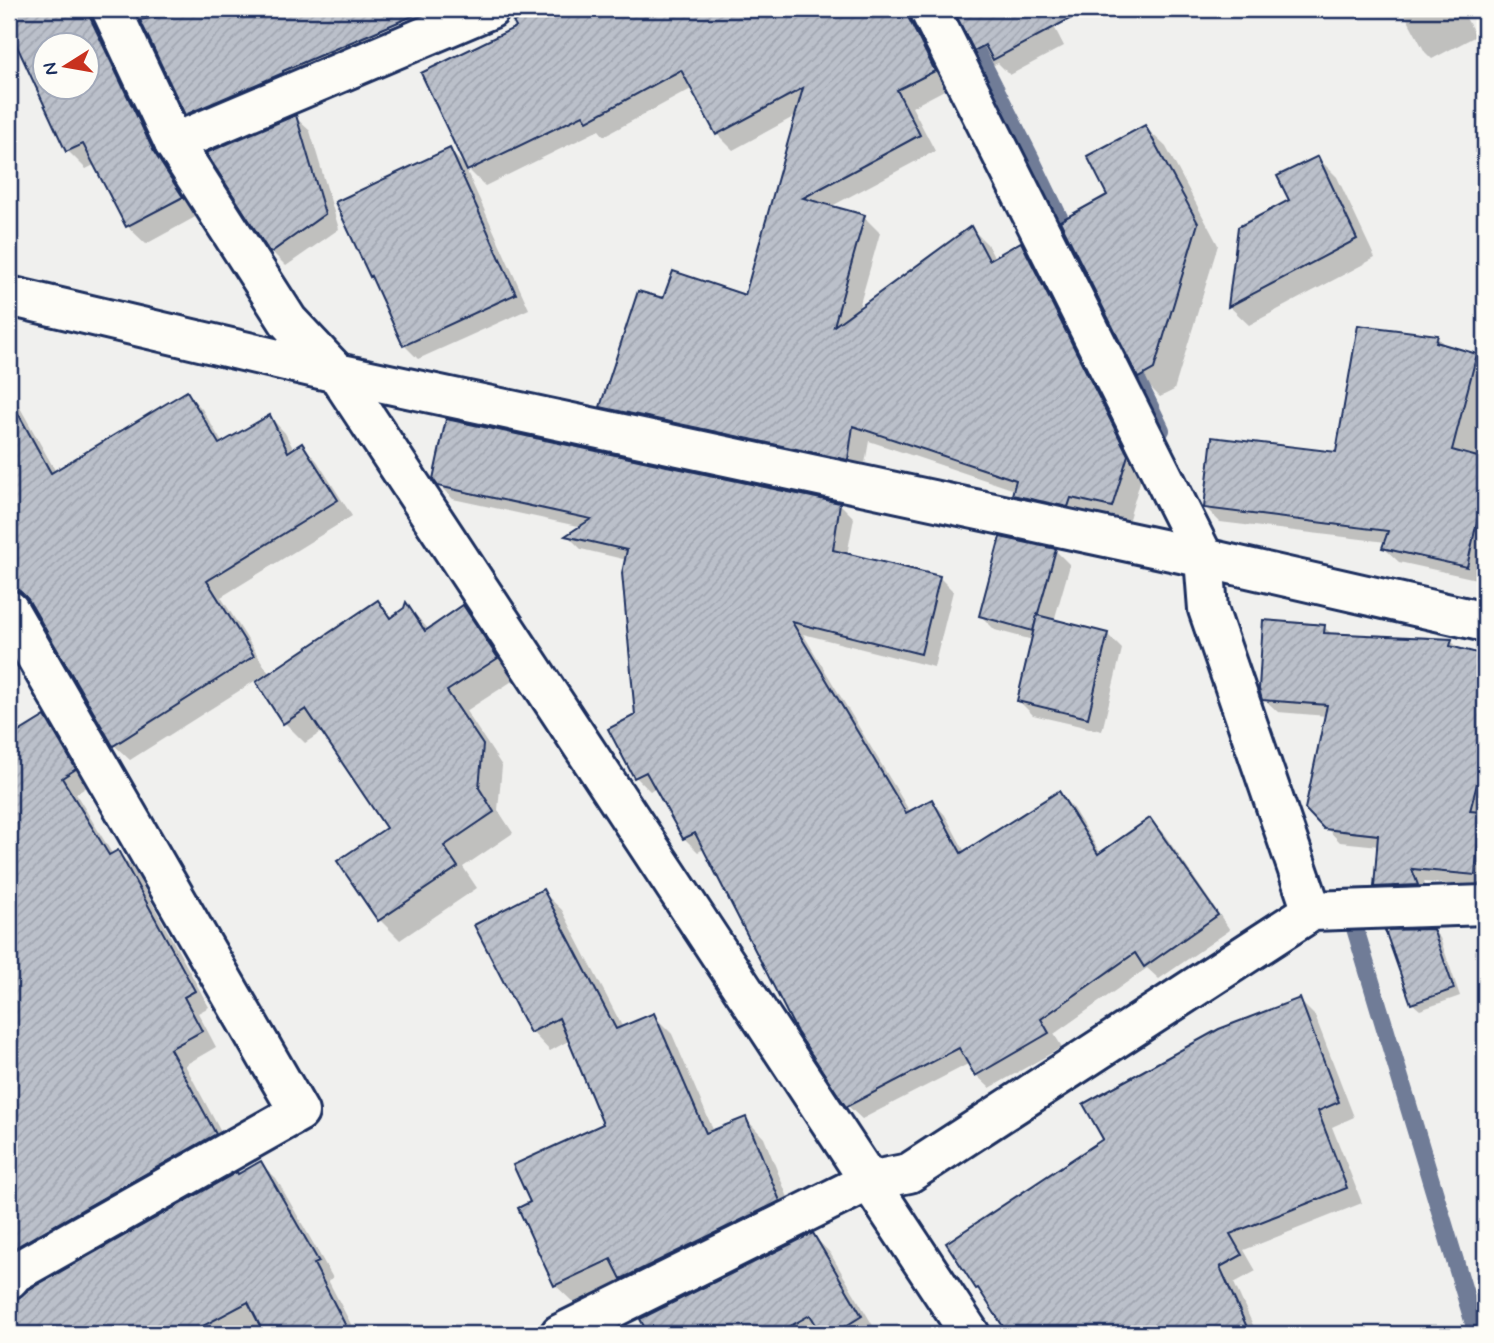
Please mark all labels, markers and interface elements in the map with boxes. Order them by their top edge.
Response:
north arrow [32,32,102,102]
text: N [37,60,64,78]

